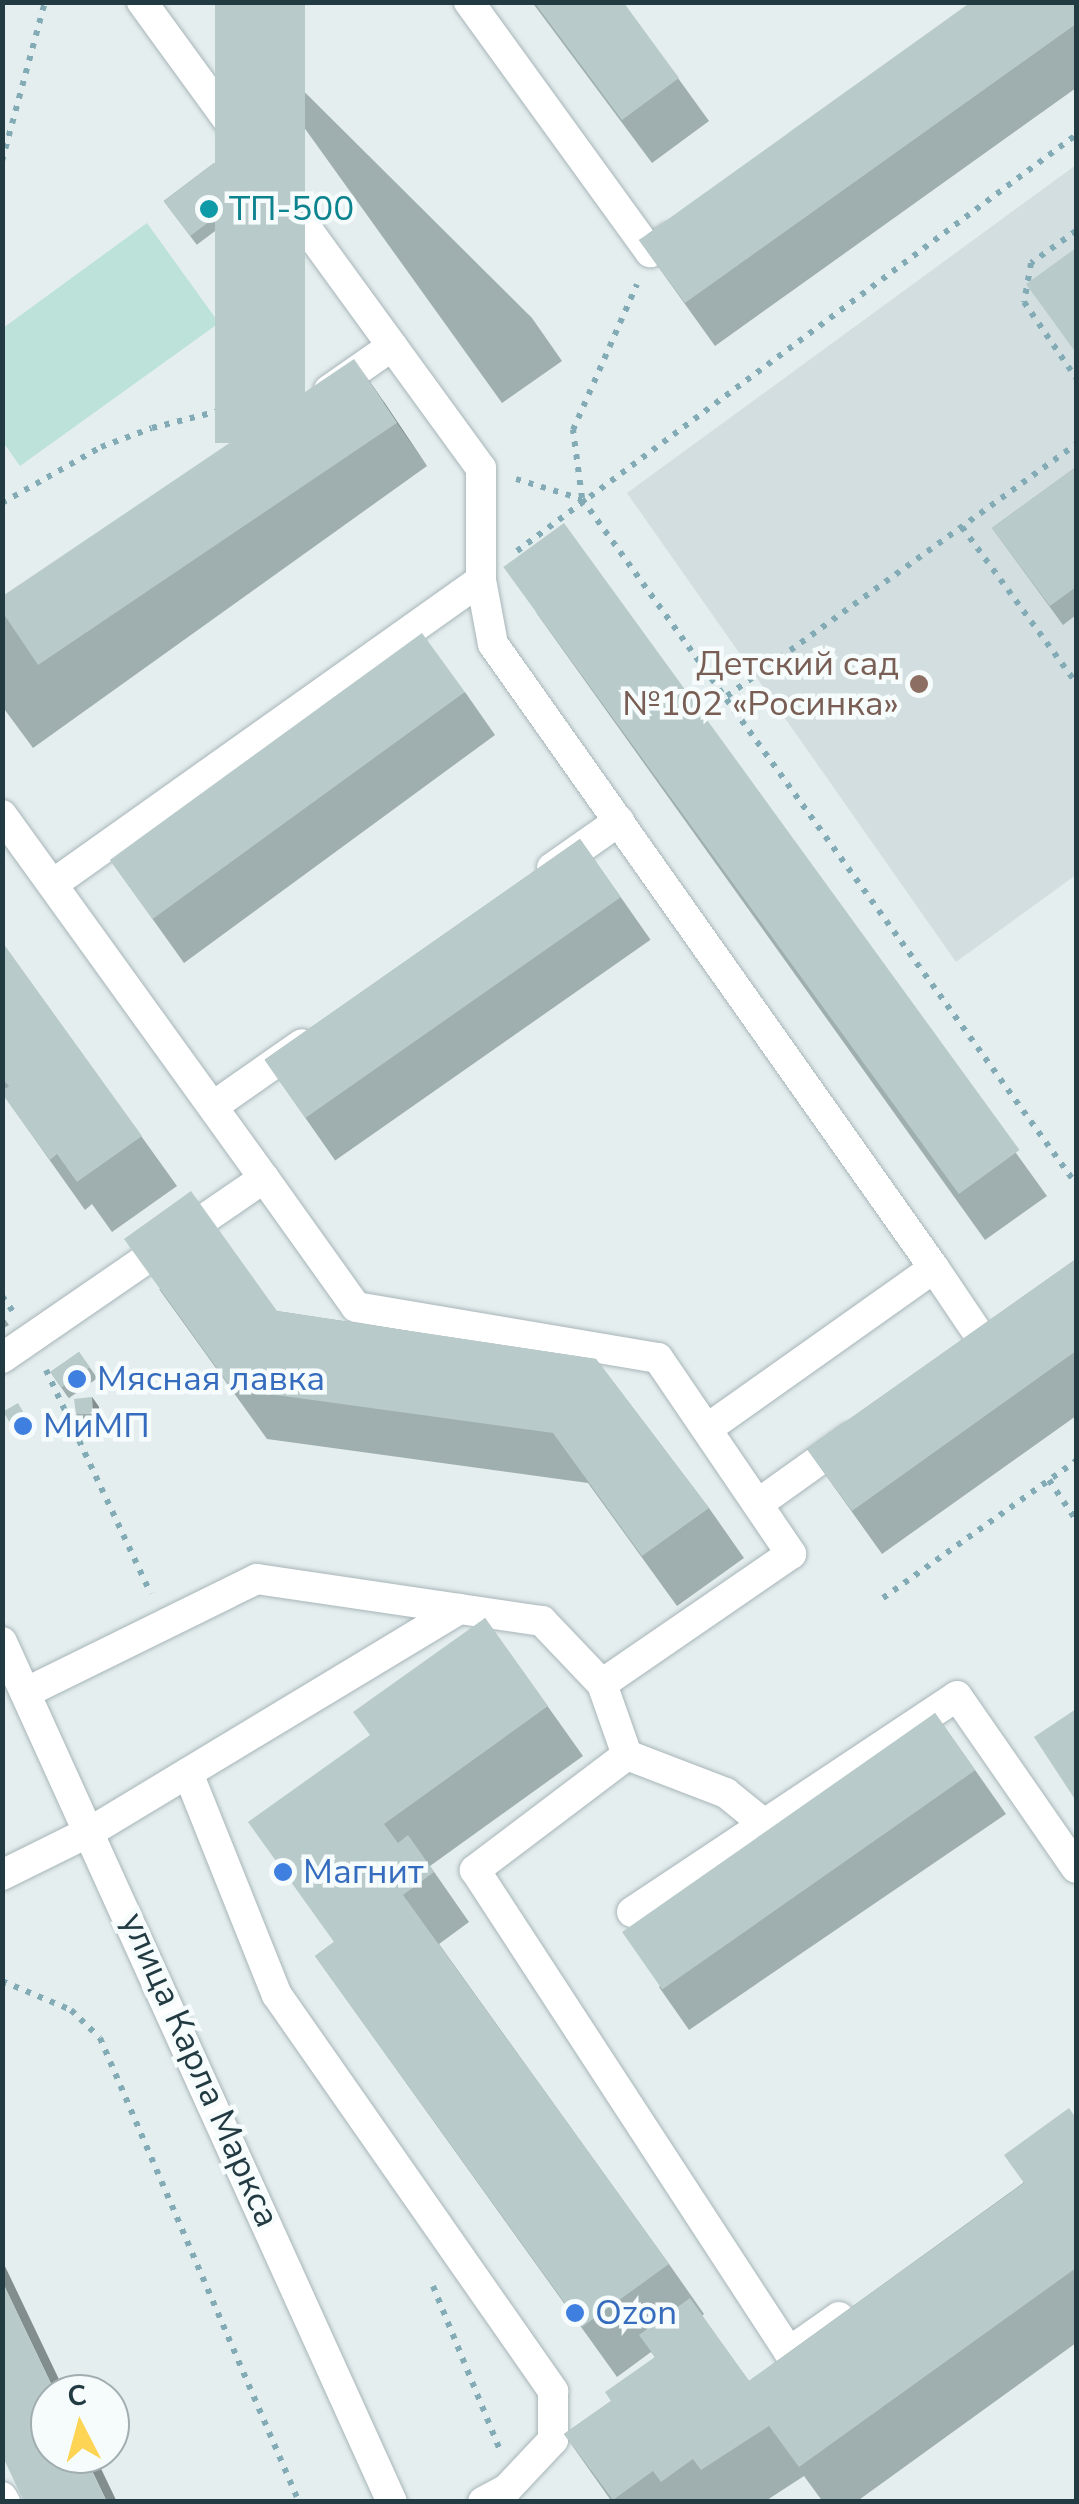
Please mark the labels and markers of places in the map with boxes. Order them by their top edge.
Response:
place label: ТП-500 [229,188,354,230]
marker: ТП-500 [198,198,220,220]
place label: Детский сад №102 «Росинка» [622,643,899,725]
marker: Детский сад №102 «Росинка» [908,673,930,695]
place label: Мясная лавка [97,1358,325,1400]
marker: Мясная лавка [66,1368,88,1390]
place label: МиМП [43,1405,150,1447]
marker: МиМП [12,1415,34,1437]
place label: Магнит [303,1851,424,1893]
marker: Магнит [272,1861,294,1883]
place label: Ozon [595,2292,677,2334]
marker: Ozon [564,2302,586,2324]

